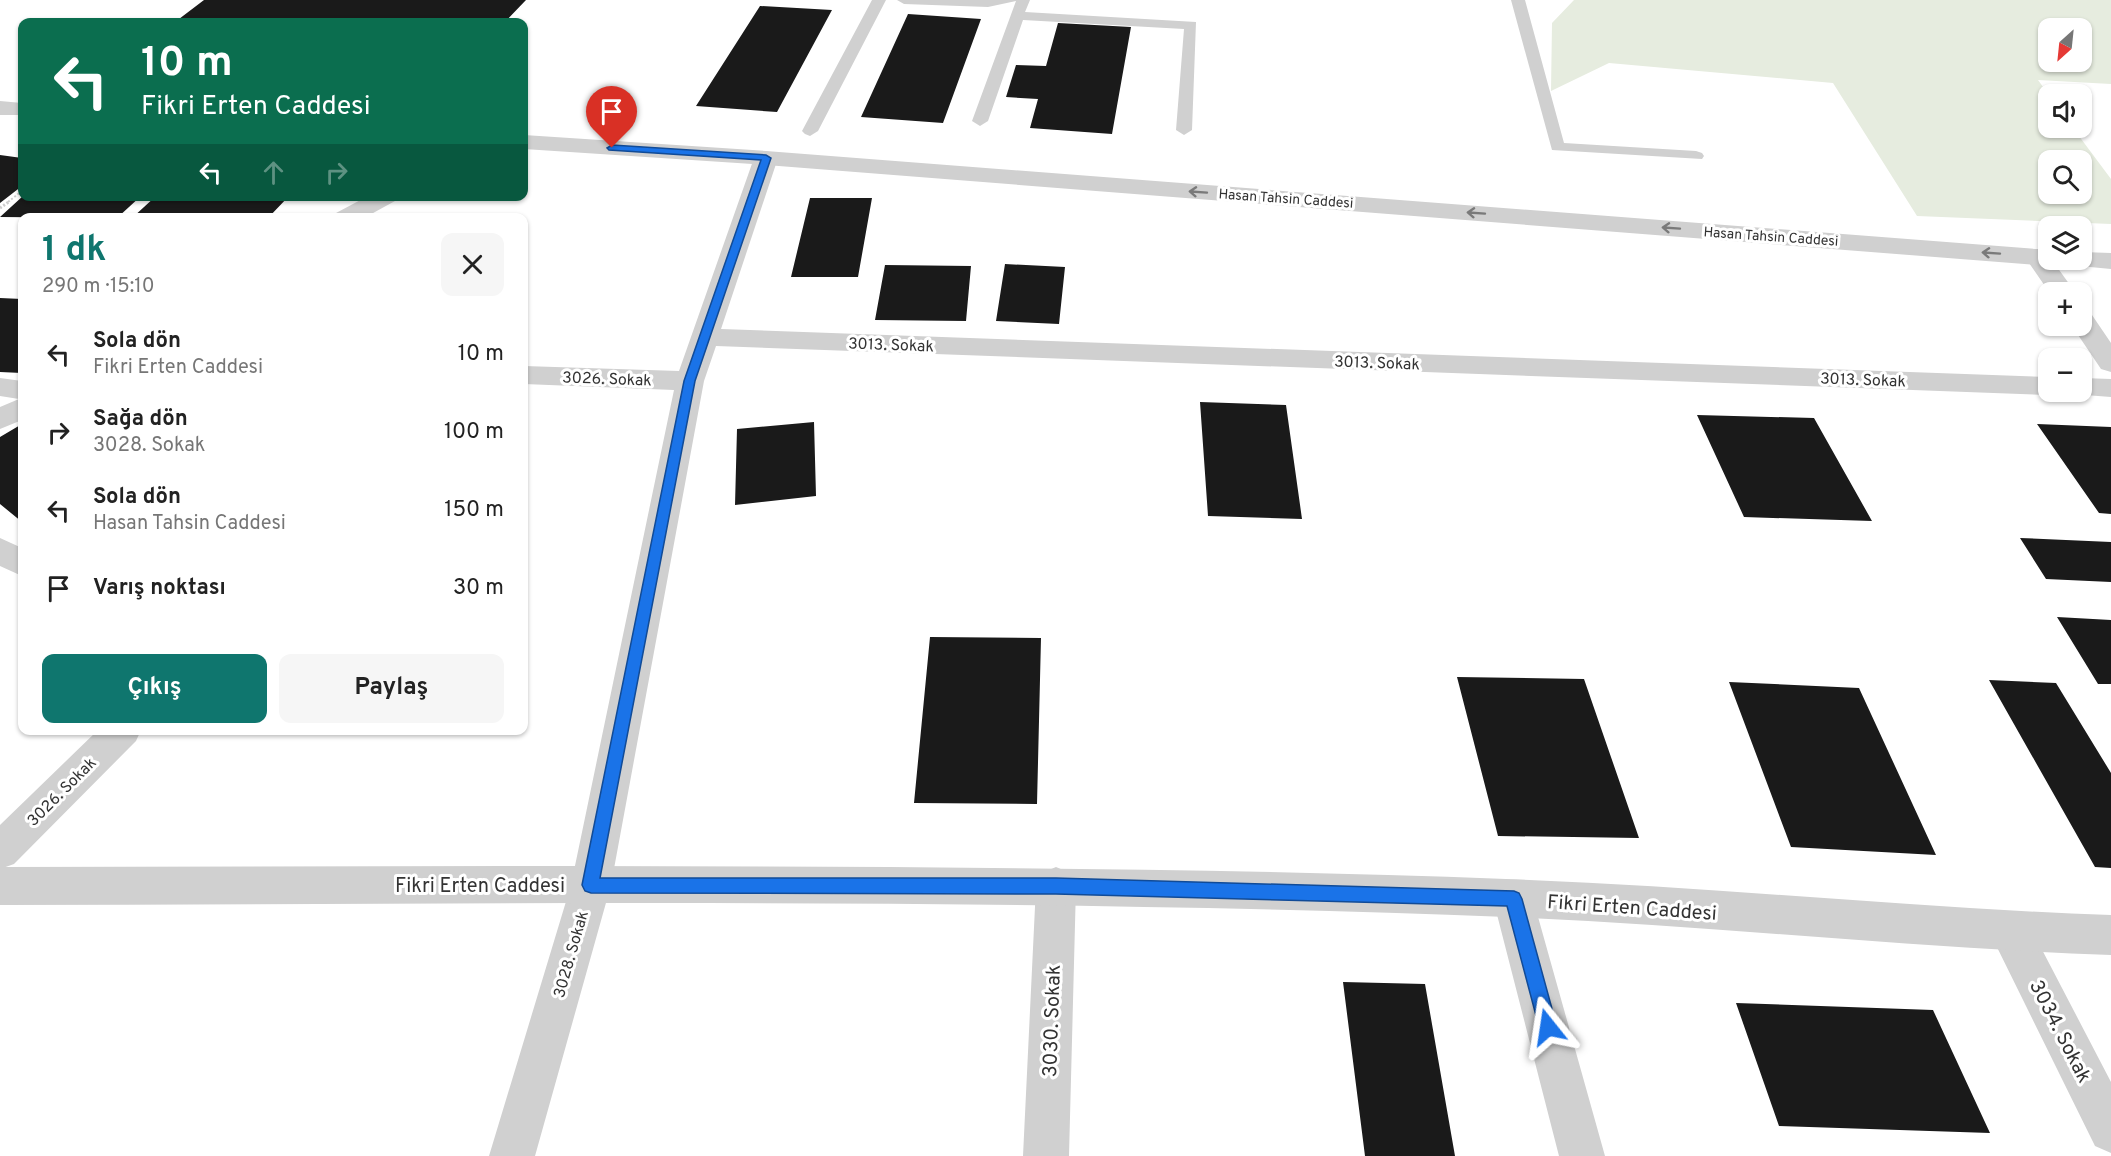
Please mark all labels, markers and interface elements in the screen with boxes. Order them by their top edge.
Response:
north arrow [2038,18,2092,72]
map controls [2038,18,2092,402]
text: 10 m [141,38,233,91]
icon: left [42,42,120,120]
button: sound [2038,84,2092,138]
pin [586,86,637,148]
text: Fikri Erten Caddesi [141,90,371,124]
icon: arrive [595,95,628,128]
button: search [2038,150,2092,204]
icon: left [194,156,227,189]
icon: ahead [257,156,290,189]
icon: right [320,156,353,189]
one-way arrow [1189,186,1209,197]
street label: Hasan Tahsin Caddesi [1218,186,1354,213]
one-way arrow [1467,207,1487,218]
button: layers [2038,216,2092,270]
one-way arrow [1661,223,1681,234]
street label: Hasan Tahsin Caddesi [1703,224,1839,251]
text: 1 dk [42,228,106,274]
button: close [441,233,504,296]
one-way arrow [1981,248,2001,259]
text: 290 m · 15:10 [42,274,155,300]
button: + [2038,282,2092,336]
text: Sola dön [93,328,181,355]
street label: 3013. Sokak [848,335,934,357]
icon: left [42,338,75,371]
text: 10 m [458,341,504,368]
button: − [2038,348,2092,402]
street label: 3013. Sokak [1334,353,1420,375]
text: Fikri Erten Caddesi [93,355,263,381]
street label: 3026. Sokak [562,368,652,392]
street label: 3013. Sokak [1820,370,1906,392]
text: Sağa dön [93,406,188,433]
icon: right [42,416,75,449]
text: 100 m [444,419,504,446]
text: 3028. Sokak [93,433,205,459]
text: Sola dön [93,484,181,511]
icon: left [42,494,75,527]
text: 150 m [444,497,504,524]
text: Hasan Tahsin Caddesi [93,511,286,537]
icon: arrive [42,572,75,605]
text: Varış noktası [93,575,226,602]
text: 30 m [453,575,504,602]
button: Çıkış [42,654,267,723]
button: Paylaş [279,654,504,723]
street label: 3026. Sokak [24,754,101,831]
street label: Fikri Erten Caddesi [395,874,565,900]
street label: Fikri Erten Caddesi [1546,890,1718,928]
street label: 3028. Sokak [550,909,594,1000]
street label: 3030. Sokak [1038,964,1068,1078]
street label: 3034. Sokak [2022,976,2096,1088]
position arrow [1516,995,1580,1059]

